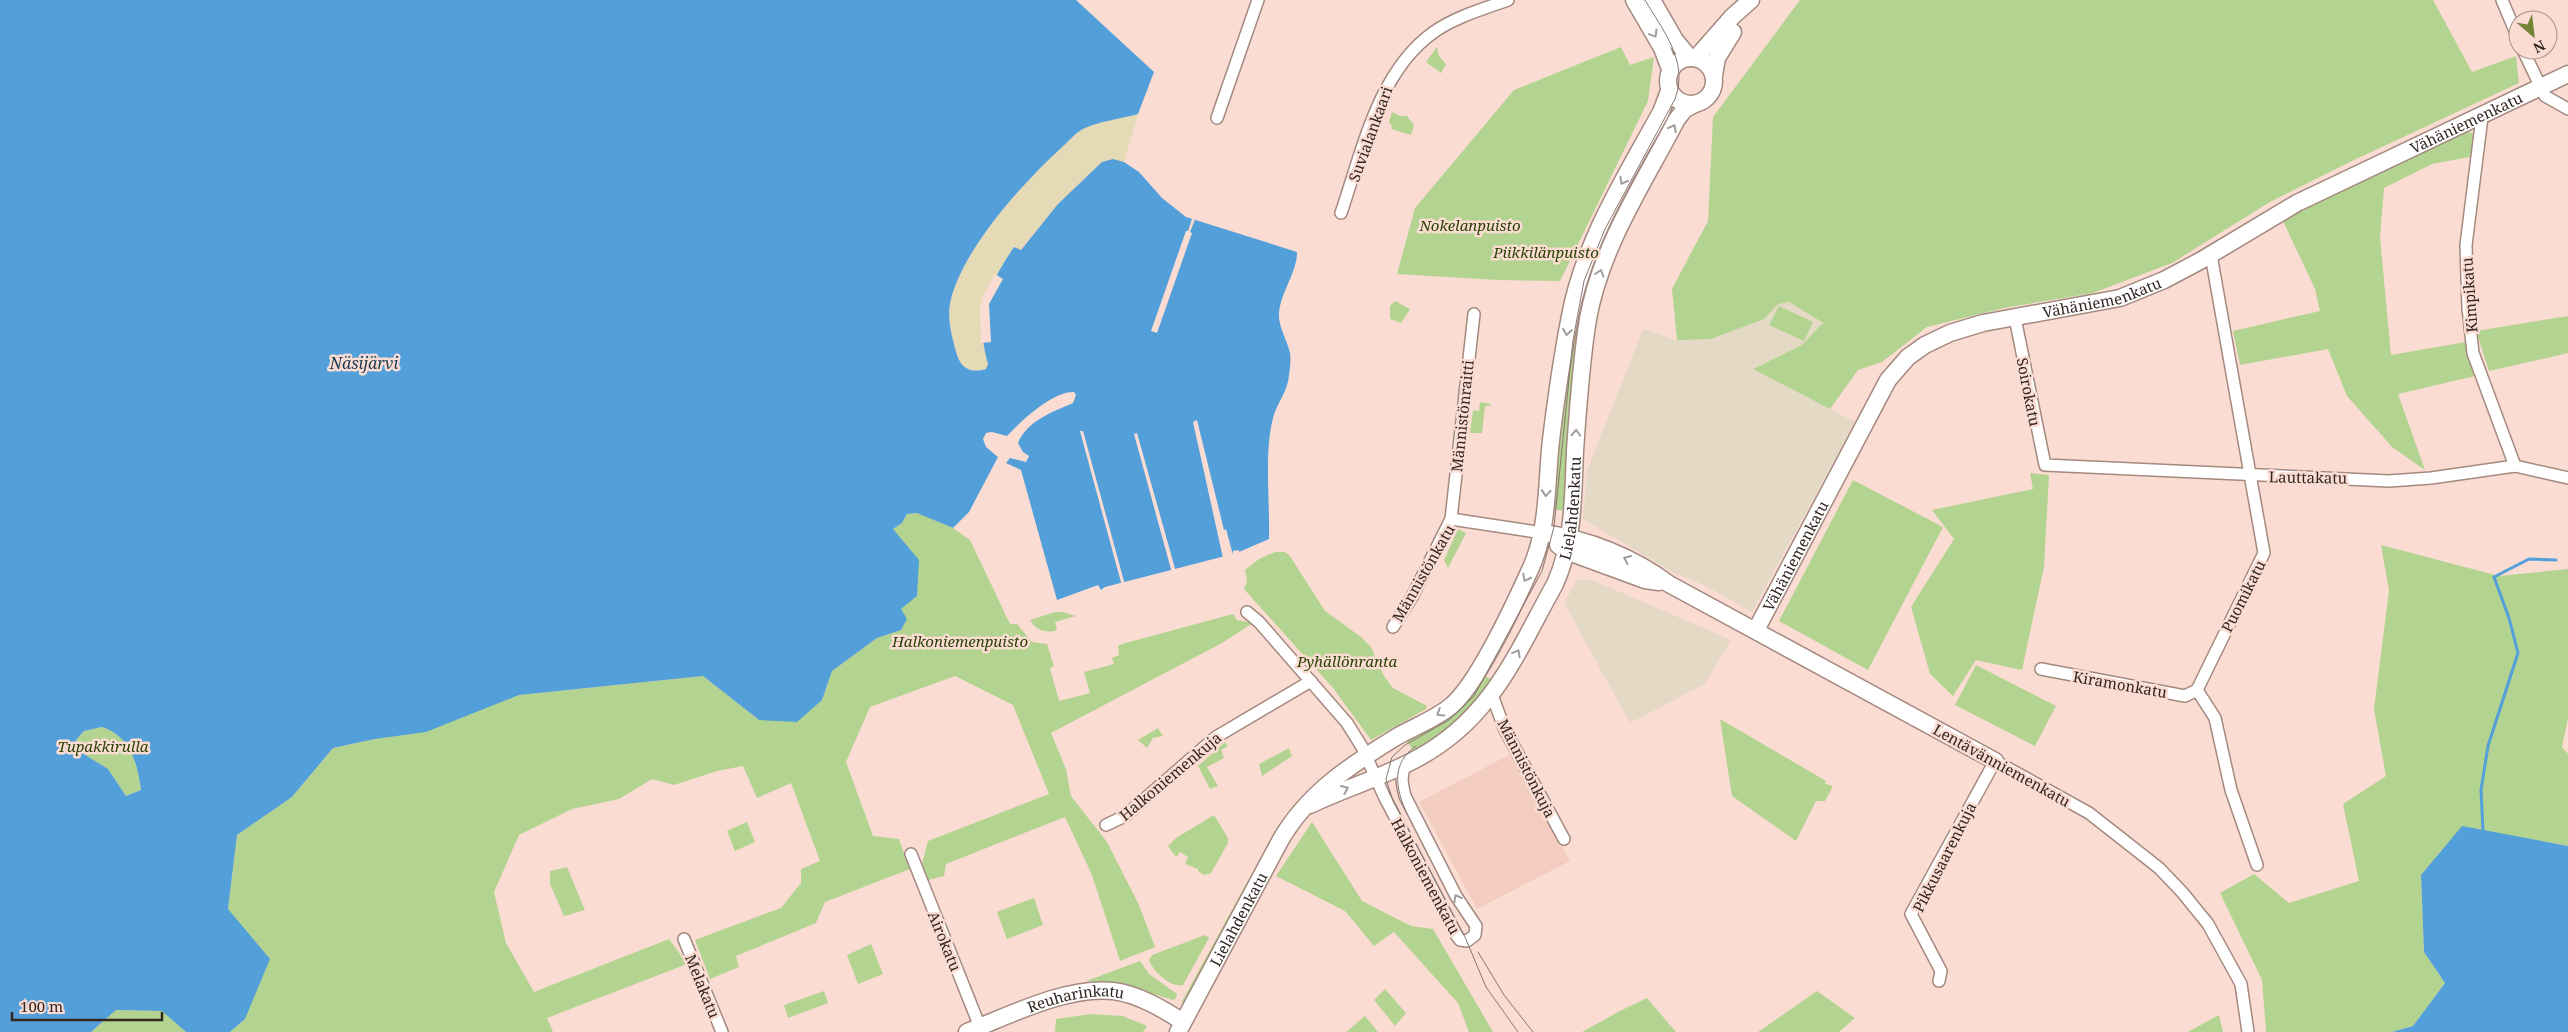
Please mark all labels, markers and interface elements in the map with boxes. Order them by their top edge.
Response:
north arrow [2508,10,2558,60]
one-way arrow [1648,28,1658,37]
text: N [2530,36,2549,58]
street label: Suvialankaari [1344,83,1397,184]
street label: Vähäniemenkatu [2407,87,2526,158]
one-way arrow [1667,124,1677,133]
one-way arrow [1619,176,1629,185]
park label: Nokelanpuisto [1418,215,1521,235]
park label: Piikkilänpuisto [1492,242,1599,262]
street label: Kimpikatu [2456,256,2482,333]
one-way arrow [1594,269,1604,278]
street label: Vähäniemenkatu [2041,272,2165,322]
one-way arrow [1563,328,1573,337]
water label: Näsijärvi [329,352,398,374]
street label: Soirokatu [2013,356,2046,428]
street label: Männistönraitti [1446,359,1478,473]
one-way arrow [1571,429,1582,437]
street label: Lielahdenkatu [1554,456,1585,562]
street label: Lauttakatu [2269,466,2348,488]
one-way arrow [1541,490,1552,498]
street label: Vähäniemenkatu [1758,497,1833,614]
street label: Männistönkatu [1387,520,1459,625]
one-way arrow [1623,555,1632,566]
street label: Puomikatu [2216,556,2270,635]
one-way arrow [1522,573,1532,582]
park label: Halkoniemenpuisto [891,631,1028,651]
one-way arrow [1510,650,1520,659]
park label: Pyhällönranta [1296,651,1397,671]
street label: Kiramonkatu [2071,666,2169,702]
one-way arrow [1436,707,1445,717]
street label: Männistönkuja [1494,715,1560,821]
street label: Lentävänniemenkatu [1930,719,2075,811]
street label: Halkoniemenkuja [1115,727,1225,825]
park label: Tupakkirulla [58,736,149,756]
one-way arrow [1340,785,1349,796]
street label: Pikkusaarenkuja [1908,799,1980,915]
street label: Halkoniemenkatu [1387,815,1465,938]
street label: Lielahdenkatu [1205,868,1272,970]
one-way arrow [1453,894,1463,903]
street label: Airokatu [924,908,966,974]
street label: Melakatu [681,951,725,1021]
street label: Reuharinkatu [1024,980,1127,1017]
scale bar [12,990,162,1022]
text: 100 m [20,996,63,1016]

